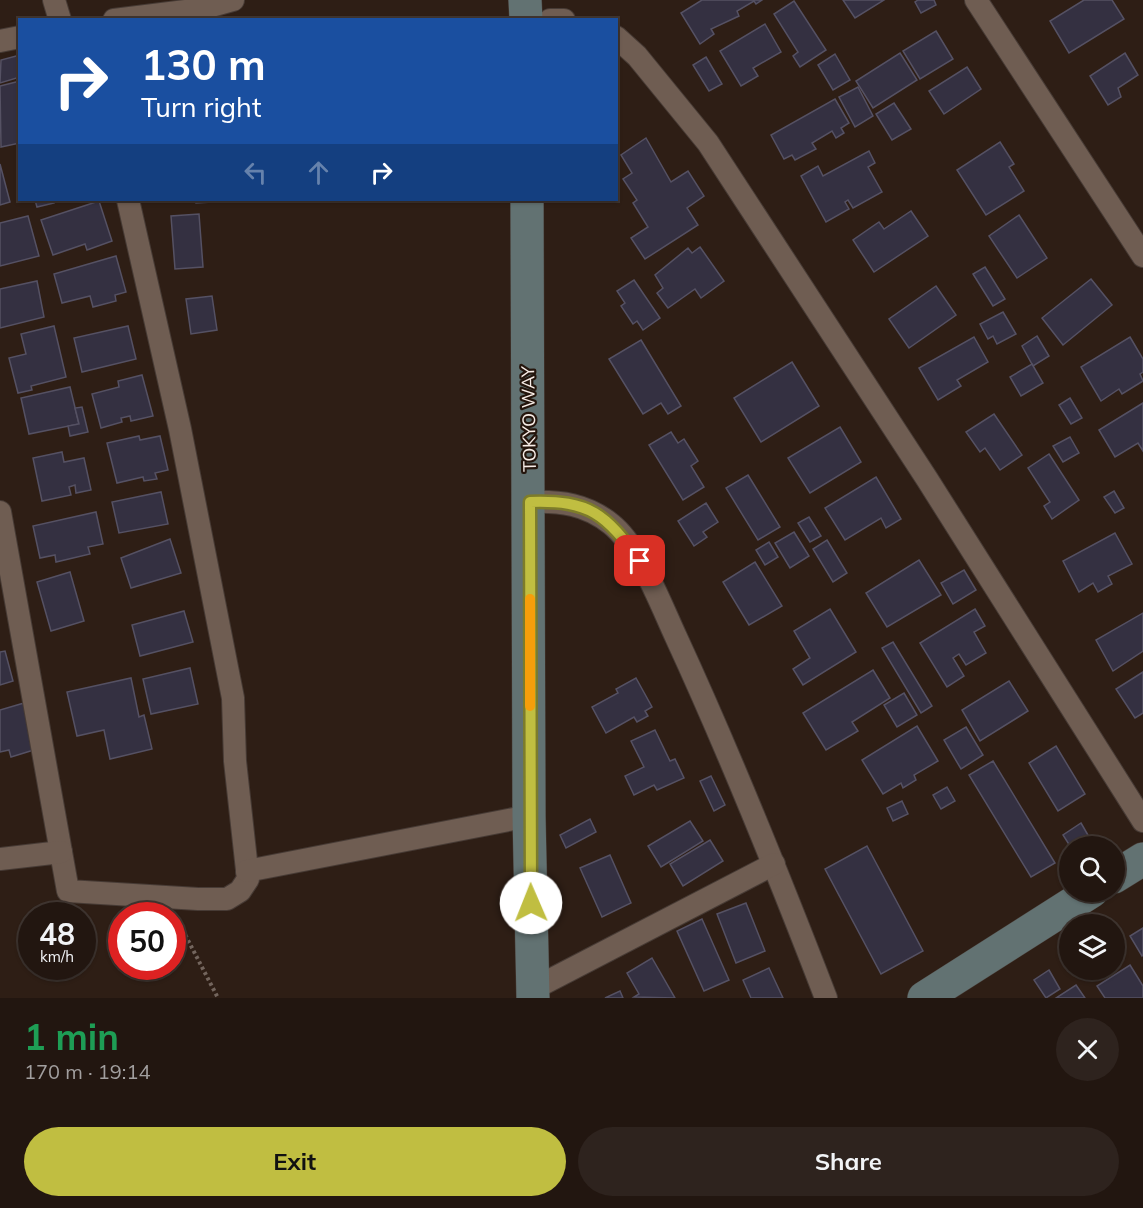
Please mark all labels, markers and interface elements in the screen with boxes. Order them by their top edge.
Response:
text: 130 m [141,38,266,91]
icon: right [42,42,120,120]
text: Turn right [141,90,261,124]
icon: left [239,156,272,189]
icon: ahead [302,156,335,189]
icon: right [365,156,398,189]
street label: TOKYO WAY [516,365,541,472]
pin [614,535,665,586]
icon: arrive [623,544,656,577]
map controls [1059,836,1125,980]
button: search [1059,836,1125,902]
position arrow [499,871,563,935]
speed limit sign: 50 [108,902,186,980]
button: layers [1059,914,1125,980]
text: 48 [39,915,75,953]
text: km/h [40,947,74,966]
text: 1 min [24,1014,119,1059]
button: close [1056,1018,1119,1081]
text: 170 m · 19:14 [24,1059,150,1084]
button: Exit [24,1127,566,1196]
button: Share [578,1127,1119,1196]

